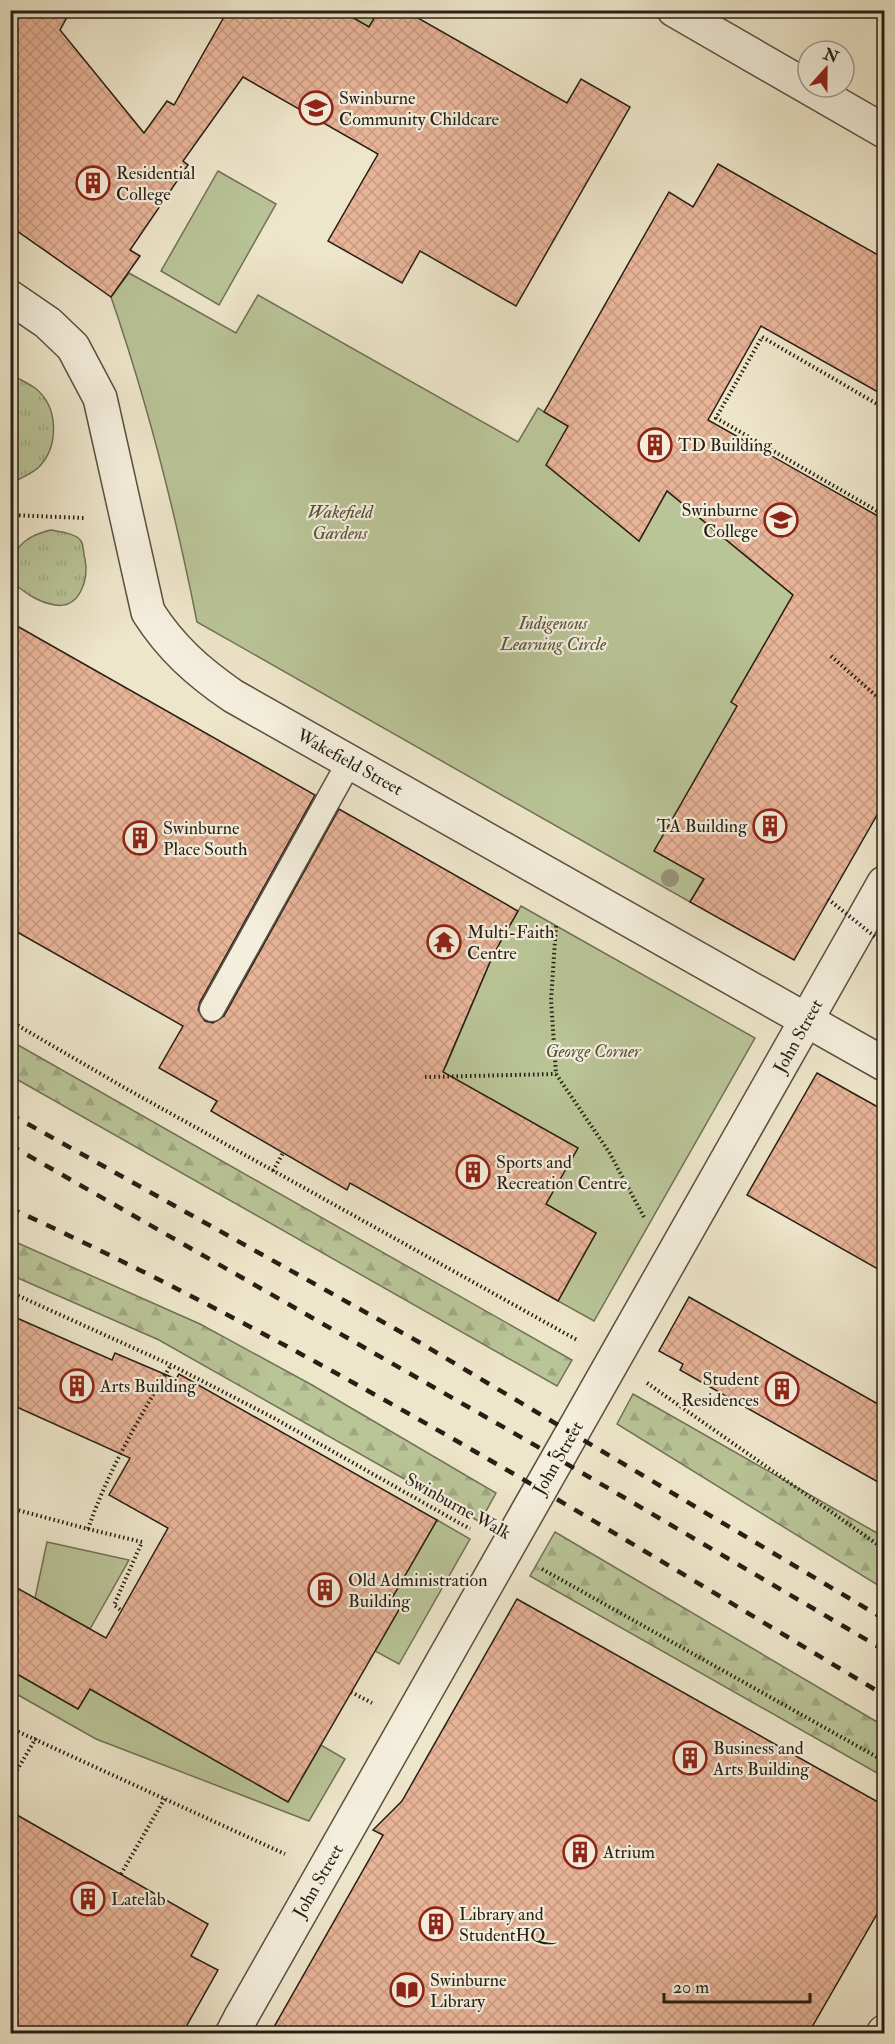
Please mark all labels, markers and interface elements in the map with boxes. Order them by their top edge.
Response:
north arrow [796,39,856,99]
text: N [820,44,842,68]
place label: Swinburne Community Childcare [339,87,500,131]
school or university icon: Swinburne Community Childcare [298,90,334,126]
place label: Residential College [116,162,196,206]
building icon: Residential College [75,165,111,201]
building icon: TD Building [637,427,673,463]
place label: TD Building [678,434,773,457]
place label: Swinburne College [681,499,758,543]
park label: Wakefield Gardens [307,501,374,545]
school or university icon: Swinburne College [763,502,799,538]
park label: Indigenous Learning Circle [499,612,607,656]
street label: Wakefield Street [292,723,407,801]
building icon: TA Building [752,808,788,844]
place label: TA Building [657,815,748,838]
place label: Swinburne Place South [163,817,248,861]
building icon: Swinburne Place South [122,820,158,856]
place label: Multi-Faith Centre [467,921,555,965]
temple icon: Multi-Faith Centre [426,924,462,960]
street label: John Street [768,995,828,1078]
park label: George Corner [545,1040,642,1063]
place label: Sports and Recreation Centre [496,1151,628,1195]
building icon: Sports and Recreation Centre [455,1154,491,1190]
building icon: Arts Building [59,1368,95,1404]
place label: Student Residences [681,1368,759,1412]
building icon: Student Residences [764,1371,800,1407]
place label: Arts Building [99,1375,197,1398]
street label: John Street [528,1417,589,1500]
street label: Swinburne Walk [401,1468,515,1545]
place label: Old Administration Building [348,1569,487,1613]
building icon: Old Administration Building [307,1572,343,1608]
place label: Business and Arts Building [712,1737,810,1781]
building icon: Business and Arts Building [672,1740,708,1776]
building icon: Atrium [562,1834,598,1870]
street label: John Street [288,1840,349,1923]
place label: Atrium [602,1841,655,1864]
building icon: Latelab [70,1881,106,1917]
place label: Latelab [111,1888,166,1911]
place label: Library and StudentHQ [459,1903,557,1947]
building icon: Library and StudentHQ [418,1906,454,1942]
scale bar [664,1966,810,2004]
place label: Swinburne Library [430,1969,507,2013]
library icon: Swinburne Library [389,1972,425,2008]
text: 20 m [673,1976,709,1999]

